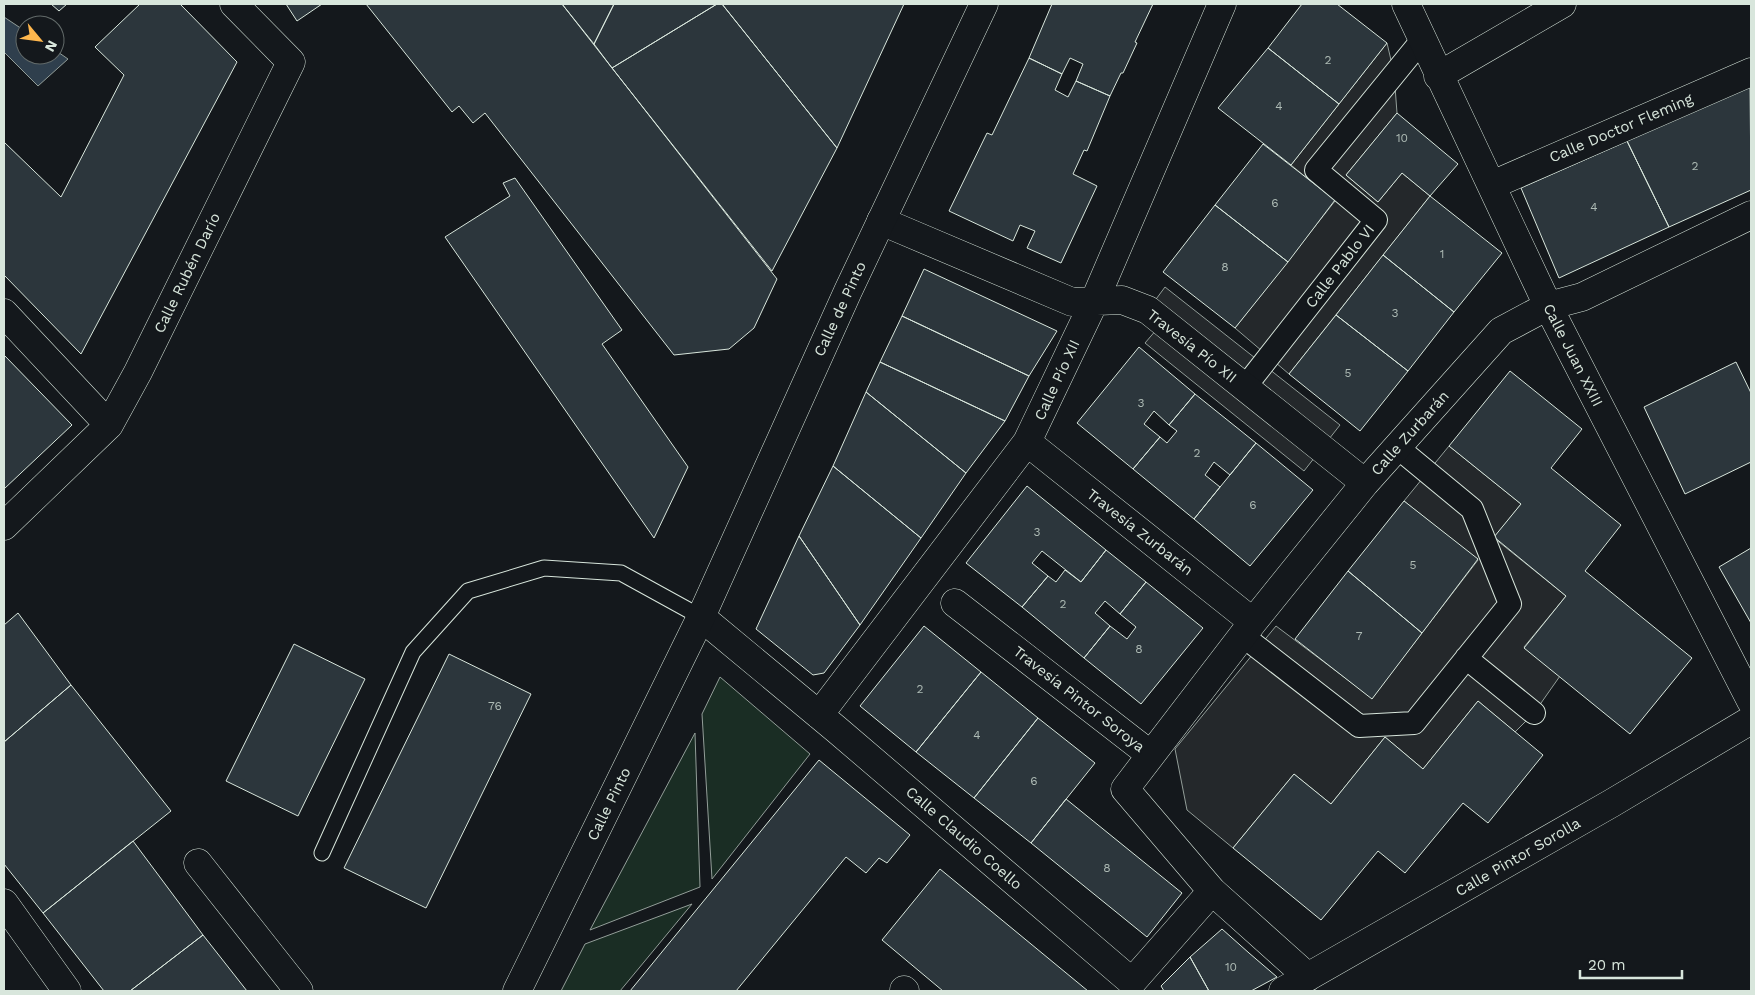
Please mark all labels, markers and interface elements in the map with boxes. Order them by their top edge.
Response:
north arrow [15,15,65,65]
text: N [42,38,61,55]
house number: 2 [1325,53,1332,67]
street label: Calle Doctor Fleming [1547,90,1695,166]
house number: 4 [1275,99,1283,113]
house number: 10 [1396,131,1408,145]
house number: 2 [1692,159,1699,173]
house number: 6 [1271,196,1279,210]
house number: 4 [1590,200,1598,214]
street label: Calle Rubén Darío [150,210,224,336]
street label: Calle Pablo VI [1302,221,1378,311]
house number: 1 [1440,247,1444,261]
street label: Calle de Pinto [810,259,870,359]
house number: 8 [1221,260,1229,274]
street label: Calle Juan XXIII [1539,301,1607,409]
street label: Travesía Pío XII [1144,305,1240,387]
house number: 3 [1392,306,1399,320]
street label: Calle Pío XII [1031,337,1083,423]
house number: 5 [1345,366,1352,380]
street label: Calle Zurbarán [1367,387,1453,479]
house number: 3 [1138,396,1145,410]
house number: 2 [1194,446,1201,460]
street label: Travesía Zurbarán [1083,485,1197,579]
house number: 6 [1249,498,1257,512]
house number: 3 [1034,525,1041,539]
house number: 5 [1410,558,1417,572]
house number: 2 [1060,597,1067,611]
house number: 7 [1356,629,1363,643]
street label: Travesía Pintor Soroya [1010,642,1149,756]
house number: 8 [1135,642,1143,656]
house number: 2 [917,682,924,696]
house number: 76 [488,699,502,713]
house number: 4 [973,728,981,742]
street label: Calle Pinto [584,764,634,844]
house number: 6 [1030,774,1038,788]
street label: Calle Claudio Coello [902,783,1026,893]
street label: Calle Pintor Sorolla [1452,814,1584,900]
house number: 8 [1103,861,1111,875]
scale bar [1580,948,1682,980]
text: 20 m [1588,956,1626,974]
house number: 10 [1225,960,1237,974]

